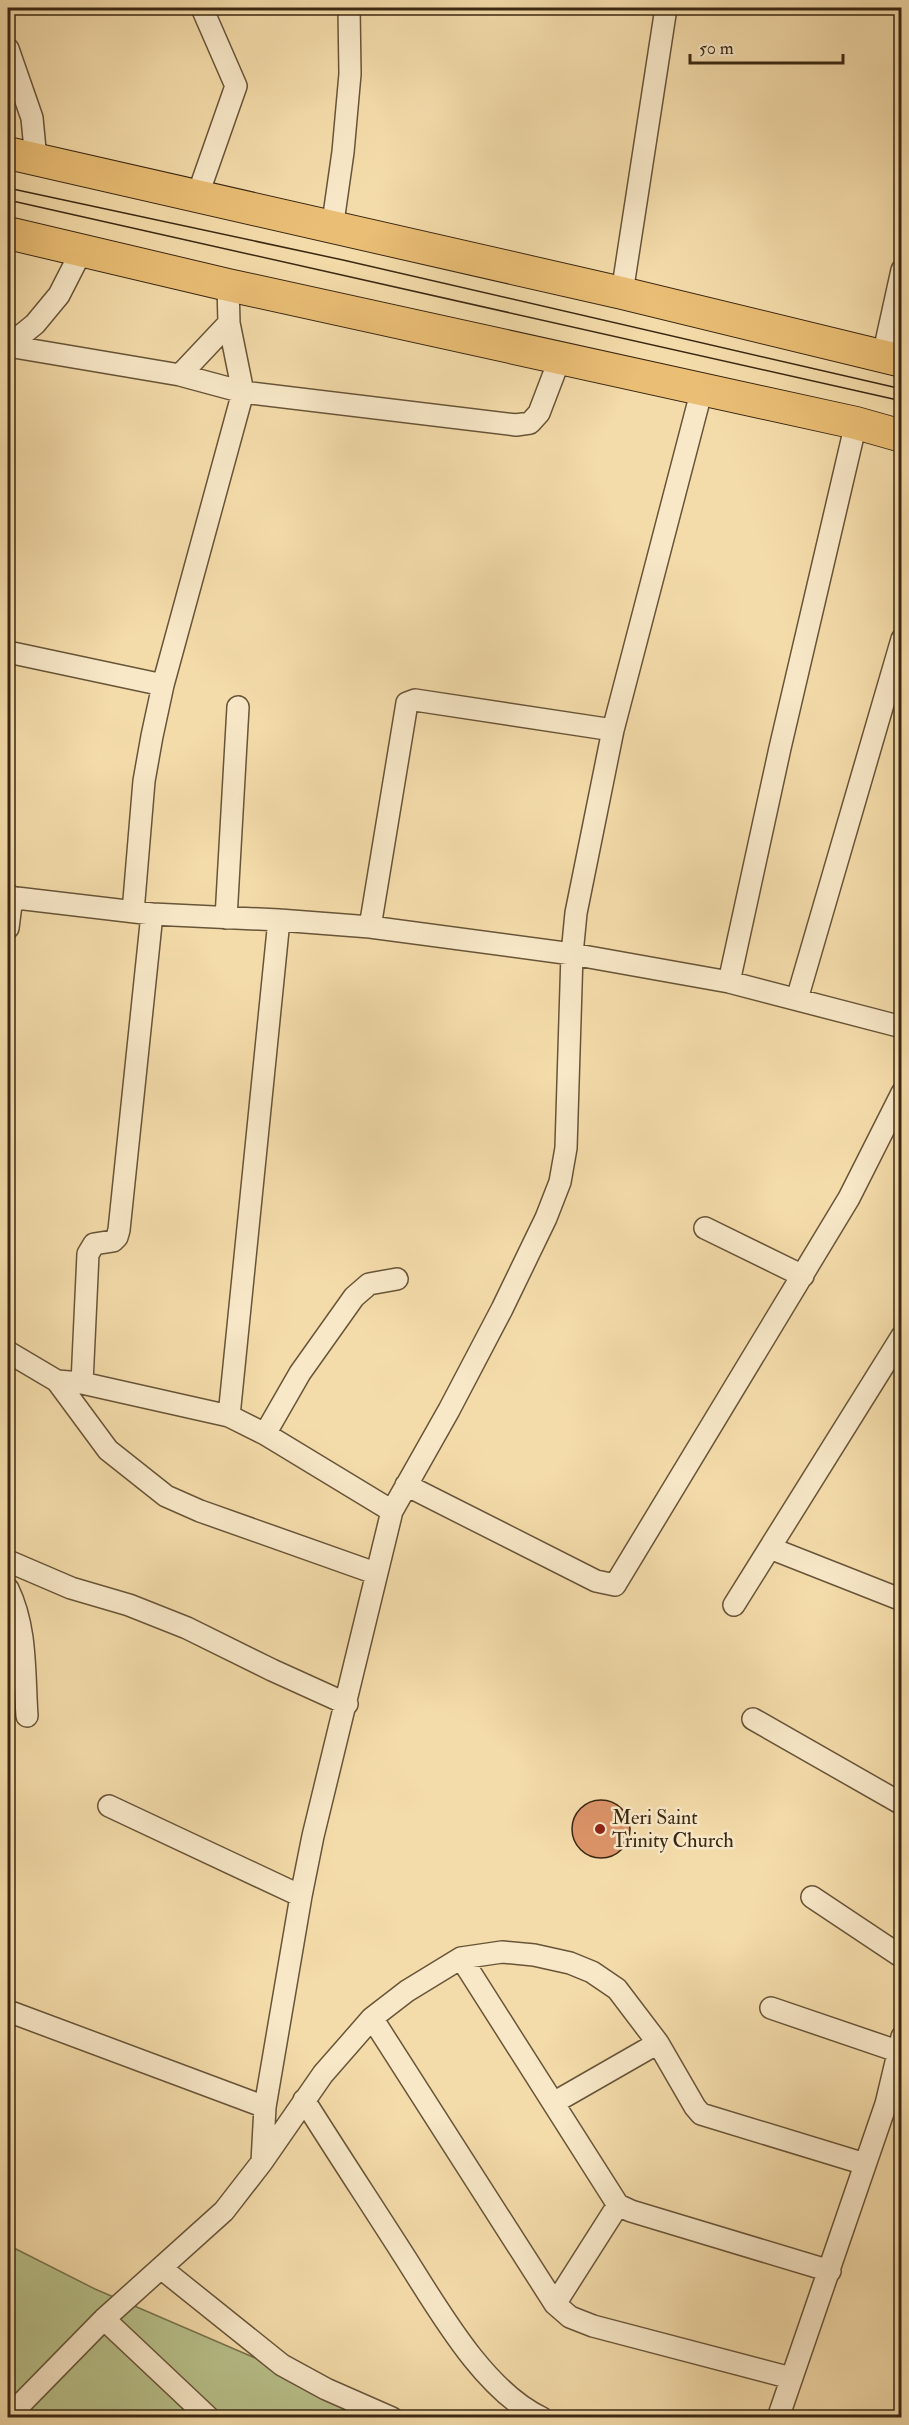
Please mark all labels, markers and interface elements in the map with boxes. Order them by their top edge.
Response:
scale bar [690,27,843,65]
text: 50 m [699,37,734,60]
place label: Meri Saint Trinity Church [612,1805,734,1853]
marker: Meri Saint Trinity Church [593,1822,607,1836]

